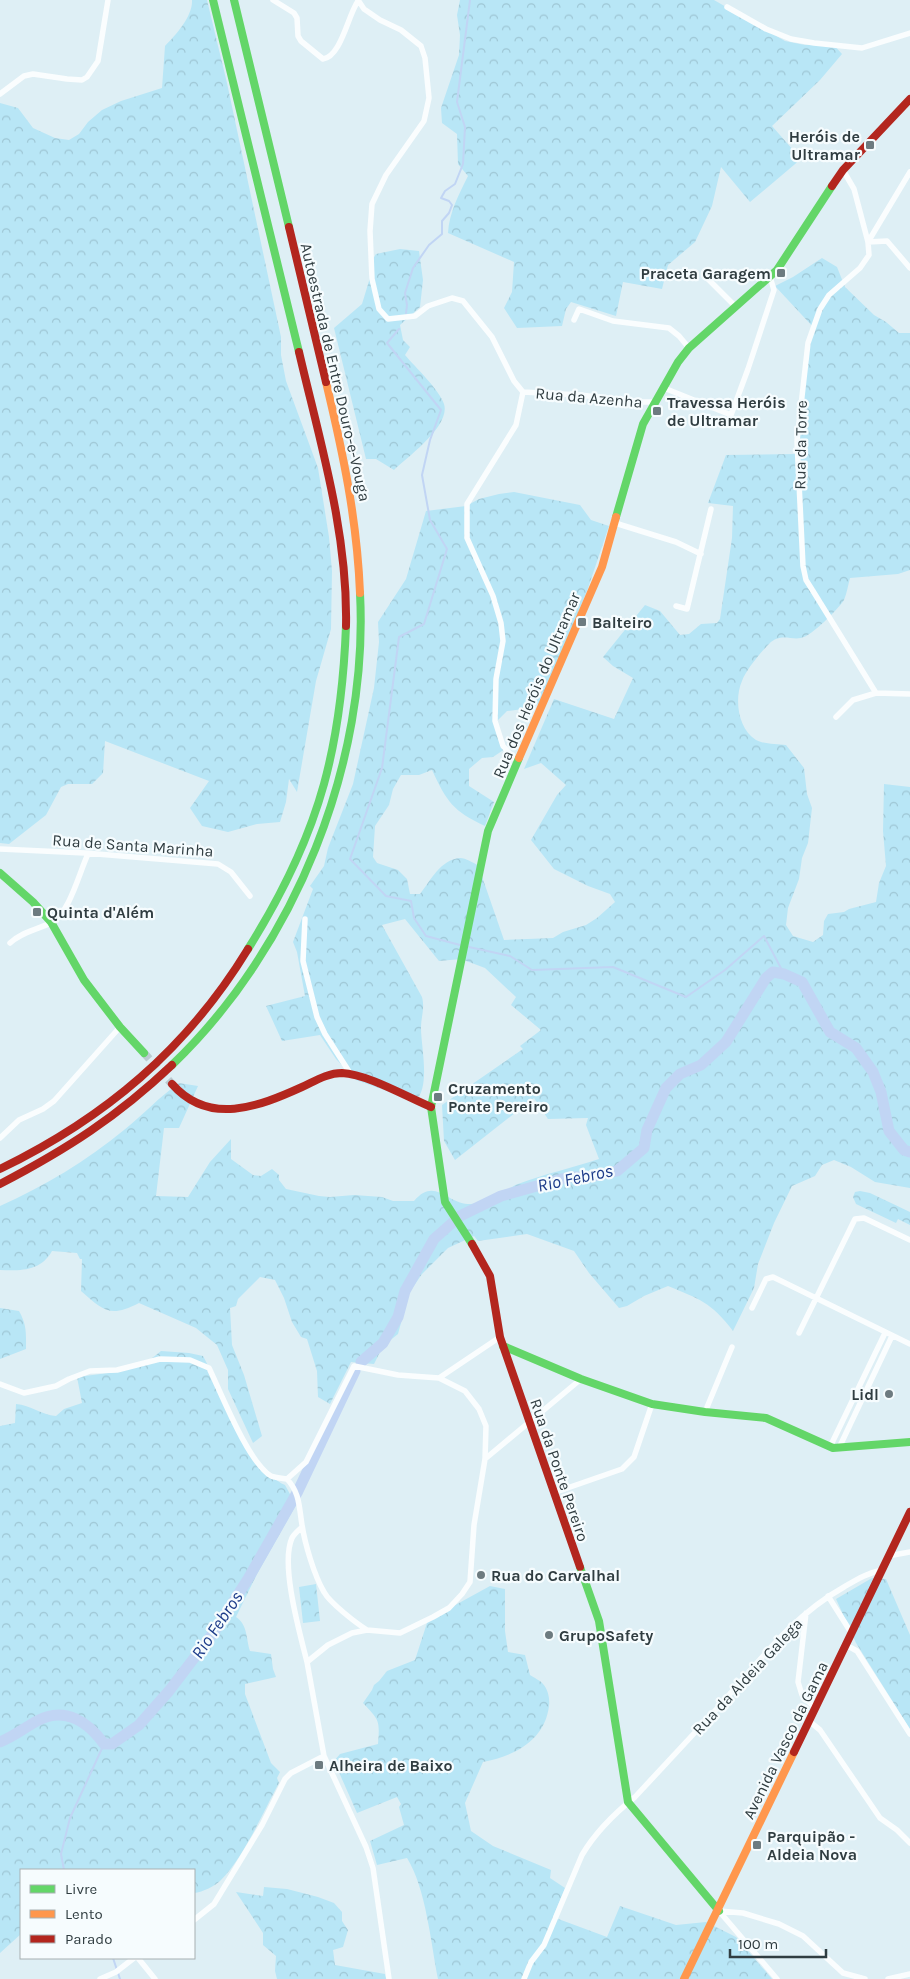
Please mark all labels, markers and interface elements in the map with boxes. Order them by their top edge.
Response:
place label: Heróis de Ultramar [789,127,861,164]
marker: Heróis de Ultramar [864,139,876,151]
street label: Autoestrada de Entre Douro-e-Vouga [296,241,375,503]
place label: Praceta Garagem [641,264,771,283]
marker: Praceta Garagem [775,267,787,279]
street label: Rua da Azenha [535,383,643,412]
place label: Travessa Heróis de Ultramar [667,393,786,430]
street label: Rua da Torre [790,400,811,490]
marker: Travessa Heróis de Ultramar [651,405,663,417]
street label: Rua dos Heróis do Ultramar [489,589,584,781]
place label: Balteiro [592,613,652,632]
marker: Balteiro [576,616,588,628]
street label: Rua de Santa Marinha [52,830,214,861]
place label: Quinta d'Além [47,903,154,922]
marker: Quinta d'Além [31,906,43,918]
place label: Cruzamento Ponte Pereiro [448,1079,548,1116]
marker: Cruzamento Ponte Pereiro [432,1091,444,1103]
water label: Rio Febros [535,1159,615,1197]
place label: Lidl [851,1385,879,1404]
marker: Lidl [883,1388,895,1400]
street label: Rua da Ponte Pereiro [526,1396,593,1544]
place label: Rua do Carvalhal [491,1566,620,1585]
marker: Rua do Carvalhal [475,1569,487,1581]
water label: Rio Febros [186,1587,248,1663]
street label: Rua da Aldeia Galega [688,1614,806,1739]
place label: GrupoSafety [559,1626,653,1645]
marker: GrupoSafety [543,1629,555,1641]
street label: Avenida Vasco da Gama [739,1658,832,1822]
place label: Alheira de Baixo [329,1756,453,1775]
marker: Alheira de Baixo [313,1759,325,1771]
place label: Parquipão - Aldeia Nova [767,1827,857,1864]
marker: Parquipão - Aldeia Nova [751,1839,763,1851]
legend [20,1869,195,1959]
text: Livre [65,1880,97,1898]
text: Lento [65,1905,103,1923]
scale bar [730,1926,826,1958]
text: Parado [65,1930,112,1948]
text: 100 m [738,1935,778,1953]

